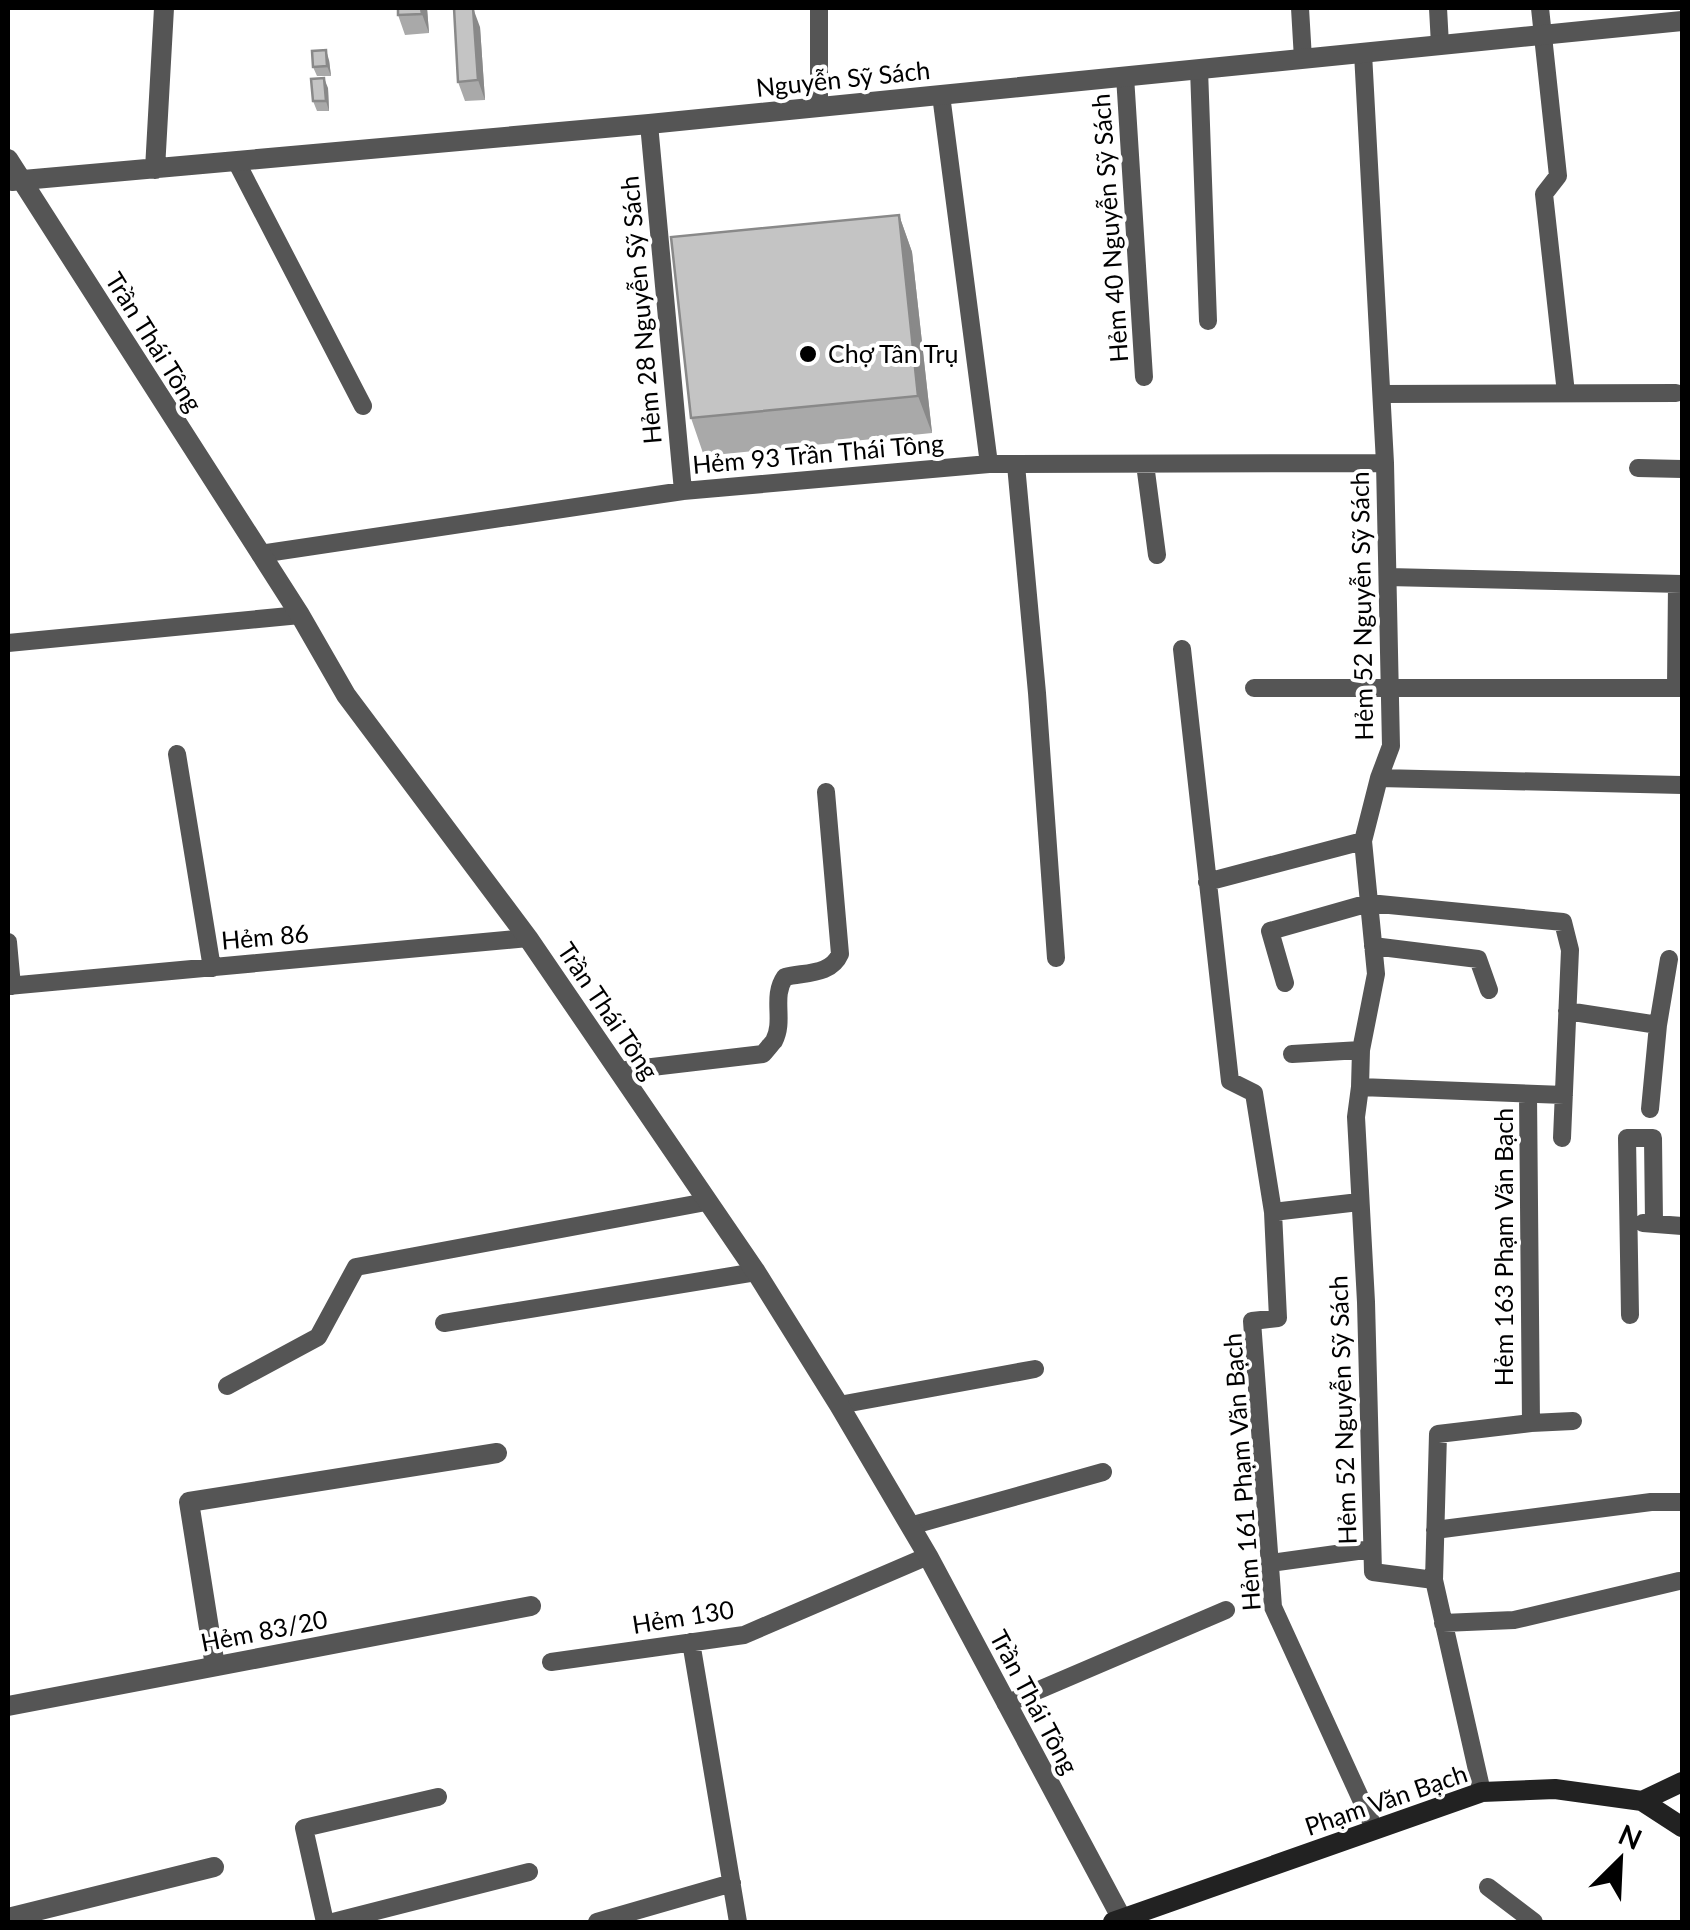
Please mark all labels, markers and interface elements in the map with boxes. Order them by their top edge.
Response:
street label: Nguyễn Sỹ Sách [754,54,931,102]
street label: Hẻm 40 Nguyễn Sỹ Sách [1085,93,1133,363]
street label: Hẻm 28 Nguyễn Sỹ Sách [613,175,667,446]
street label: Trần Thái Tông [100,266,210,417]
place label: Chợ Tân Trụ [828,338,958,368]
marker: Chợ Tân Trụ [797,343,819,365]
street label: Hẻm 93 Trần Thái Tông [691,427,945,479]
street label: Hẻm 52 Nguyễn Sỹ Sách [1344,471,1378,741]
street label: Hẻm 86 [220,917,310,955]
street label: Trần Thái Tông [552,936,666,1085]
street label: Hẻm 163 Phạm Văn Bạch [1488,1108,1518,1386]
street label: Hẻm 52 Nguyễn Sỹ Sách [1322,1275,1362,1545]
street label: Hẻm 161 Phạm Văn Bạch [1216,1332,1266,1612]
street label: Hẻm 130 [630,1593,736,1639]
street label: Hẻm 83/20 [198,1603,330,1657]
street label: Trần Thái Tông [984,1624,1085,1779]
street label: Phạm Văn Bạch [1301,1757,1471,1841]
north arrow [1570,1810,1670,1910]
text: N [1614,1816,1647,1856]

